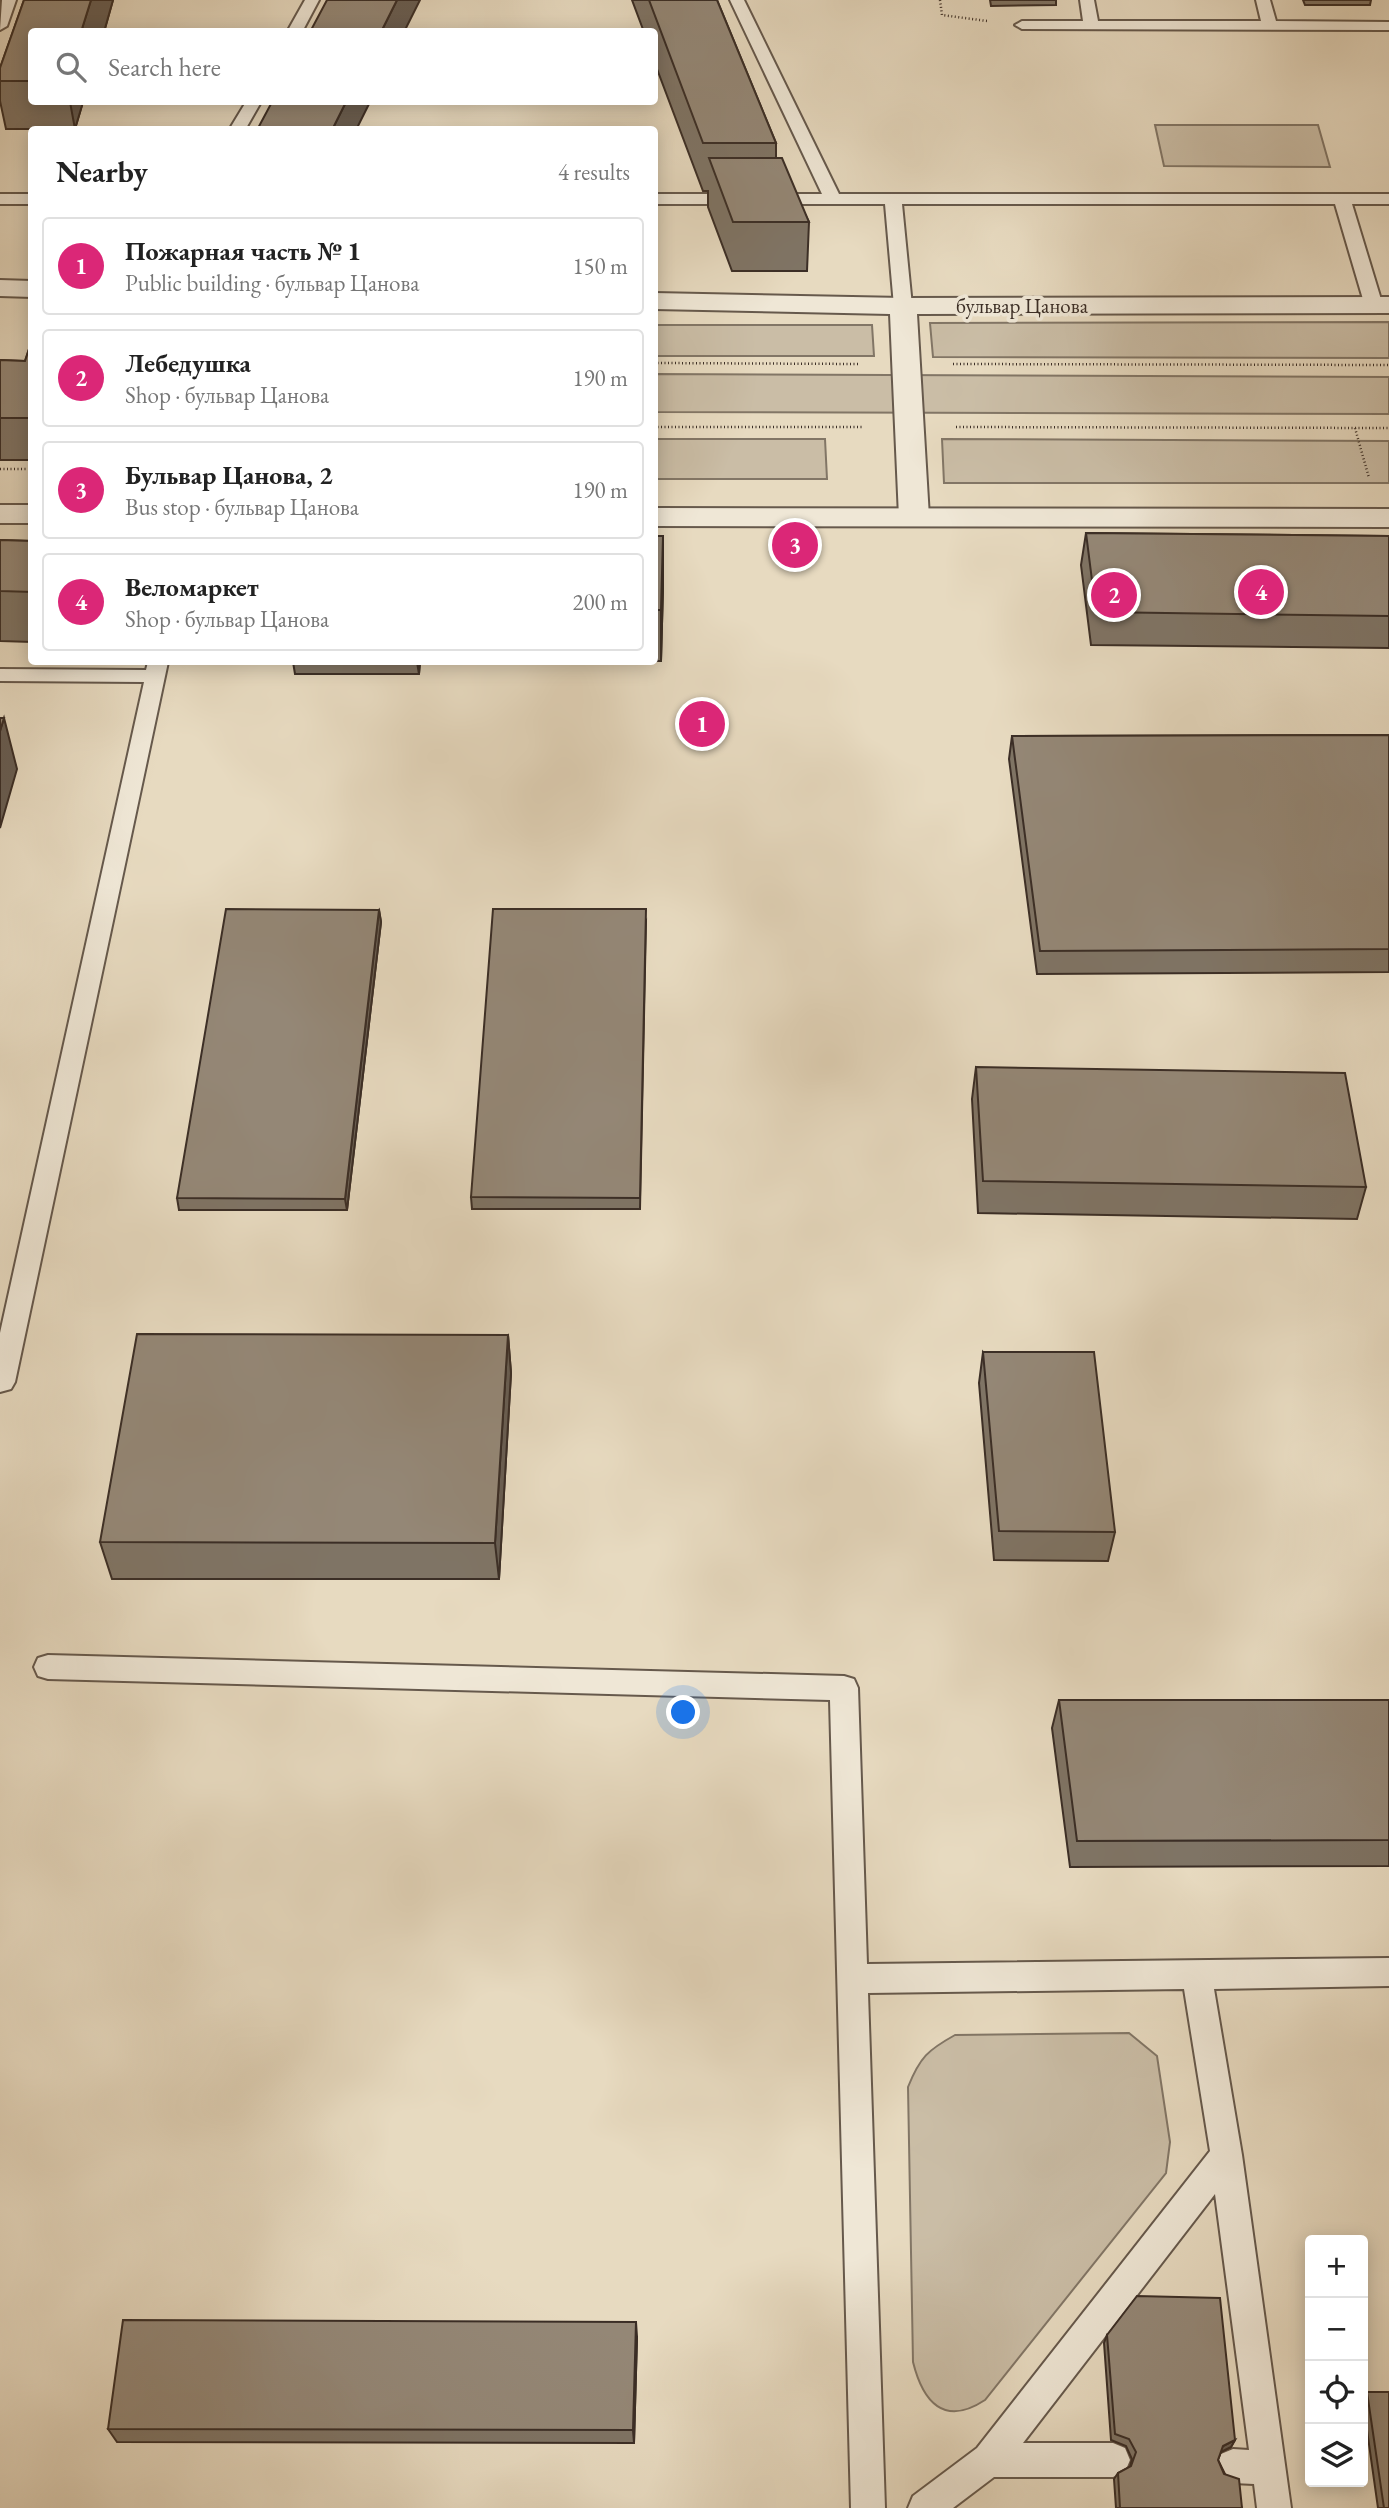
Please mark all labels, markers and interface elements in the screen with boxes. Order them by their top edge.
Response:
search box [28,28,658,105]
icon: search [52,48,90,86]
text: Search here [108,50,221,84]
text: Nearby [56,152,148,191]
text: 4 results [558,157,630,187]
text: Пожарная часть № 1 [125,234,361,268]
text: 1 [75,251,87,281]
text: 150 m [572,251,628,281]
text: Public building · бульвар Цанова [125,268,419,298]
street label: бульвар Цанова [956,292,1089,319]
text: Лебедушка [125,346,251,380]
text: 2 [75,363,87,393]
text: 190 m [572,363,628,393]
text: Shop · бульвар Цанова [125,380,329,410]
text: Бульвар Цанова, 2 [125,458,333,492]
text: 3 [75,475,87,505]
text: 190 m [572,475,628,505]
text: Bus stop · бульвар Цанова [125,492,359,522]
pin: 3 [772,519,818,571]
pin: 4 [1238,566,1284,618]
pin: 2 [1091,569,1137,621]
text: Веломаркет [125,570,259,604]
text: 4 [75,587,87,617]
text: 200 m [572,587,628,617]
text: Shop · бульвар Цанова [125,604,329,634]
pin: 1 [679,698,725,750]
your location [666,1695,700,1729]
map controls [1305,2235,1368,2487]
button: + [1305,2235,1368,2298]
button: − [1305,2298,1368,2361]
button: locate [1305,2361,1368,2424]
button: layers [1305,2424,1368,2487]

